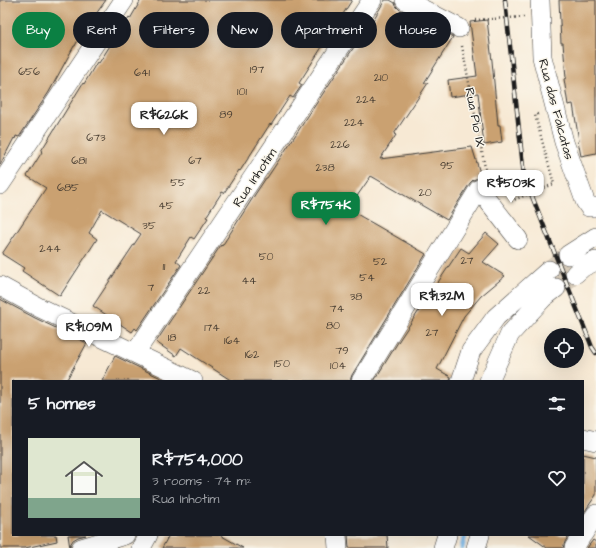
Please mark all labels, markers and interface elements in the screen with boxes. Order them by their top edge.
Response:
chip: Buy [12,12,65,48]
chip: Rent [73,12,131,48]
chip: Filters [139,12,209,48]
chip: New [217,12,273,48]
chip: Apartment [281,12,377,48]
chip: House [385,12,451,48]
street label: Rua das Falcatas [534,57,578,162]
house number: 197 [250,62,264,77]
house number: 656 [18,64,40,79]
house number: 641 [134,65,150,80]
house number: 210 [374,70,388,85]
house number: 101 [237,84,247,99]
street label: Rua Pio IX [460,86,490,149]
house number: 224 [356,92,377,107]
pin: R$626K [131,102,197,136]
text: R$626K [140,106,188,124]
house number: 89 [219,107,233,122]
house number: 224 [344,115,365,130]
house number: 673 [86,130,106,145]
house number: 226 [330,137,350,152]
street label: Rua Inhotim [229,144,282,210]
house number: 681 [71,153,87,168]
house number: 67 [188,153,202,168]
house number: 95 [440,158,454,173]
house number: 238 [315,160,335,175]
pin: R$503K [478,170,544,204]
text: R$503K [487,174,535,192]
house number: 55 [170,175,186,190]
house number: 685 [57,180,79,195]
house number: 20 [418,185,432,200]
pin: R$754K [293,192,359,226]
text: R$754K [301,196,351,214]
house number: 45 [158,198,174,213]
house number: 35 [142,218,156,233]
house number: 244 [39,241,61,256]
house number: 50 [259,249,273,264]
house number: 27 [460,253,474,268]
house number: 52 [373,254,388,269]
house number: 11 [163,259,166,274]
house number: 54 [359,270,375,285]
house number: 44 [242,273,257,288]
house number: 7 [148,280,155,295]
house number: 22 [198,283,211,298]
pin: R$1.32M [405,283,479,317]
text: R$1.32M [420,287,464,305]
house number: 38 [350,289,362,304]
house number: 74 [330,301,345,316]
pin: R$1.09M [52,314,126,348]
text: R$1.09M [66,318,112,336]
house number: 80 [326,318,340,333]
house number: 174 [204,320,220,335]
house number: 27 [425,325,439,340]
map controls [544,328,584,368]
button: locate [544,328,584,368]
house number: 18 [168,330,176,345]
house number: 164 [224,333,240,348]
house number: 79 [335,343,349,358]
house number: 162 [245,347,260,362]
house number: 150 [274,356,290,371]
house number: 104 [330,358,346,373]
text: 5 homes [28,392,96,416]
icon: filters [546,393,568,415]
text: R$754,000 [152,448,243,472]
icon: home [60,454,108,502]
icon: heart [546,467,568,489]
text: 3 rooms · 74 m² [152,472,252,490]
text: Rua Inhotim [152,490,219,508]

